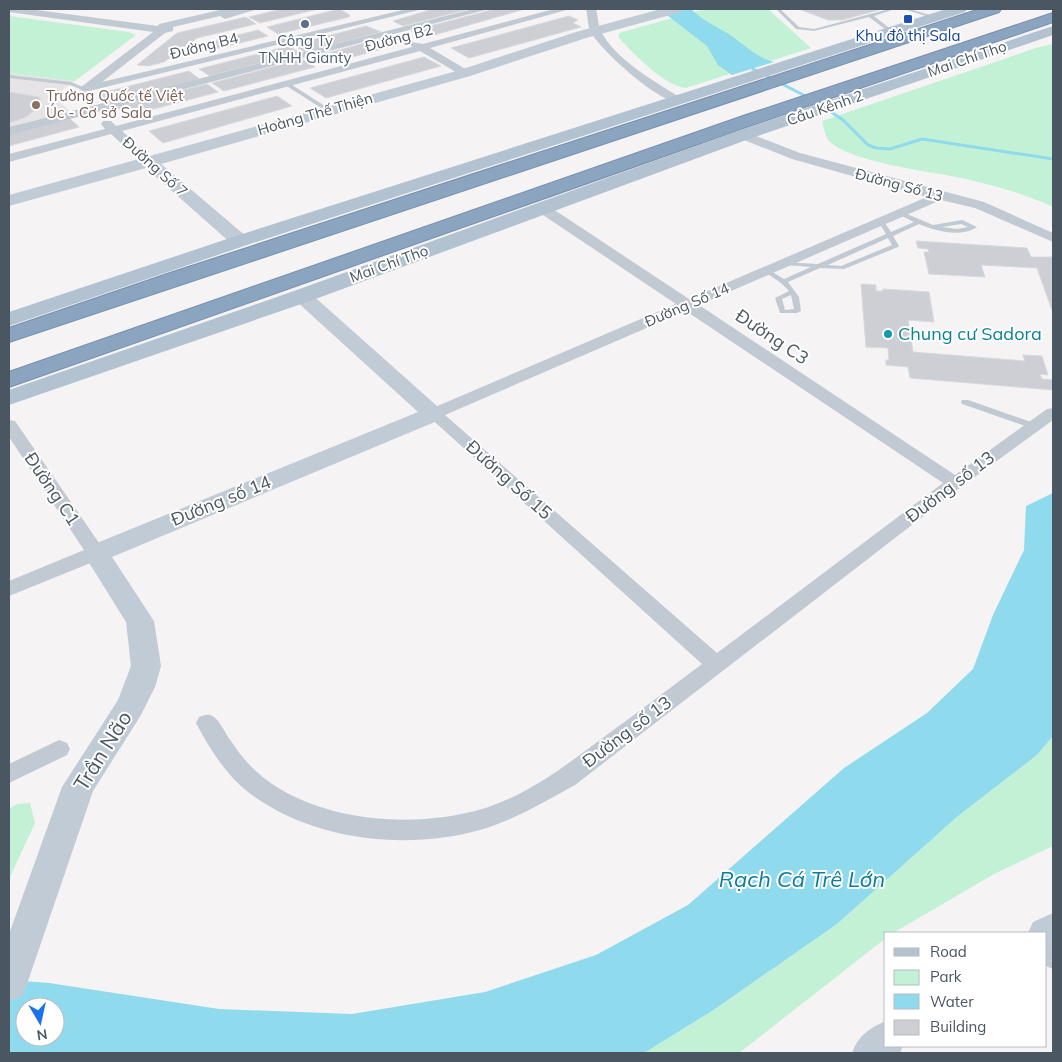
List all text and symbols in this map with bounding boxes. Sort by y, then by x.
marker: Khu đô thị Sala [902,13,914,25]
marker: Công Ty TNHH Gianty [299,18,311,30]
street label: Đường B2 [363,19,435,56]
place label: Khu đô thị Sala [856,26,960,45]
street label: Đường B4 [168,28,240,63]
place label: Công Ty TNHH Gianty [259,31,351,67]
street label: Mai Chí Thọ [925,36,1009,81]
place label: Trường Quốc tế Việt Úc - Cơ sở Sala [46,86,183,122]
street label: Cầu Kênh 2 [784,86,866,130]
street label: Hoàng Thế Thiện [255,88,375,139]
marker: Trường Quốc tế Việt Úc - Cơ sở Sala [30,99,42,111]
street label: Đường Số 7 [119,132,192,201]
street label: Đường Số 13 [853,164,945,205]
street label: Mai Chí Thọ [347,241,431,287]
street label: Đường Số 14 [642,278,732,331]
street label: Đường C3 [731,304,813,369]
place label: Chung cư Sadora [898,322,1042,345]
marker: Chung cư Sadora [882,328,894,340]
street label: Đường Số 15 [462,435,557,524]
street label: Đường số 13 [901,446,999,528]
street label: Đường C1 [20,448,85,530]
street label: Đường số 14 [167,470,274,531]
street label: Đường số 13 [578,691,676,773]
street label: Trần Não [67,706,137,795]
water label: Rạch Cá Trê Lớn [719,865,885,893]
legend [884,932,1047,1047]
text: Road [930,942,967,961]
text: Park [930,967,962,986]
text: Water [930,992,974,1011]
north arrow [15,997,65,1047]
text: Building [930,1017,986,1036]
text: N [35,1025,49,1045]

